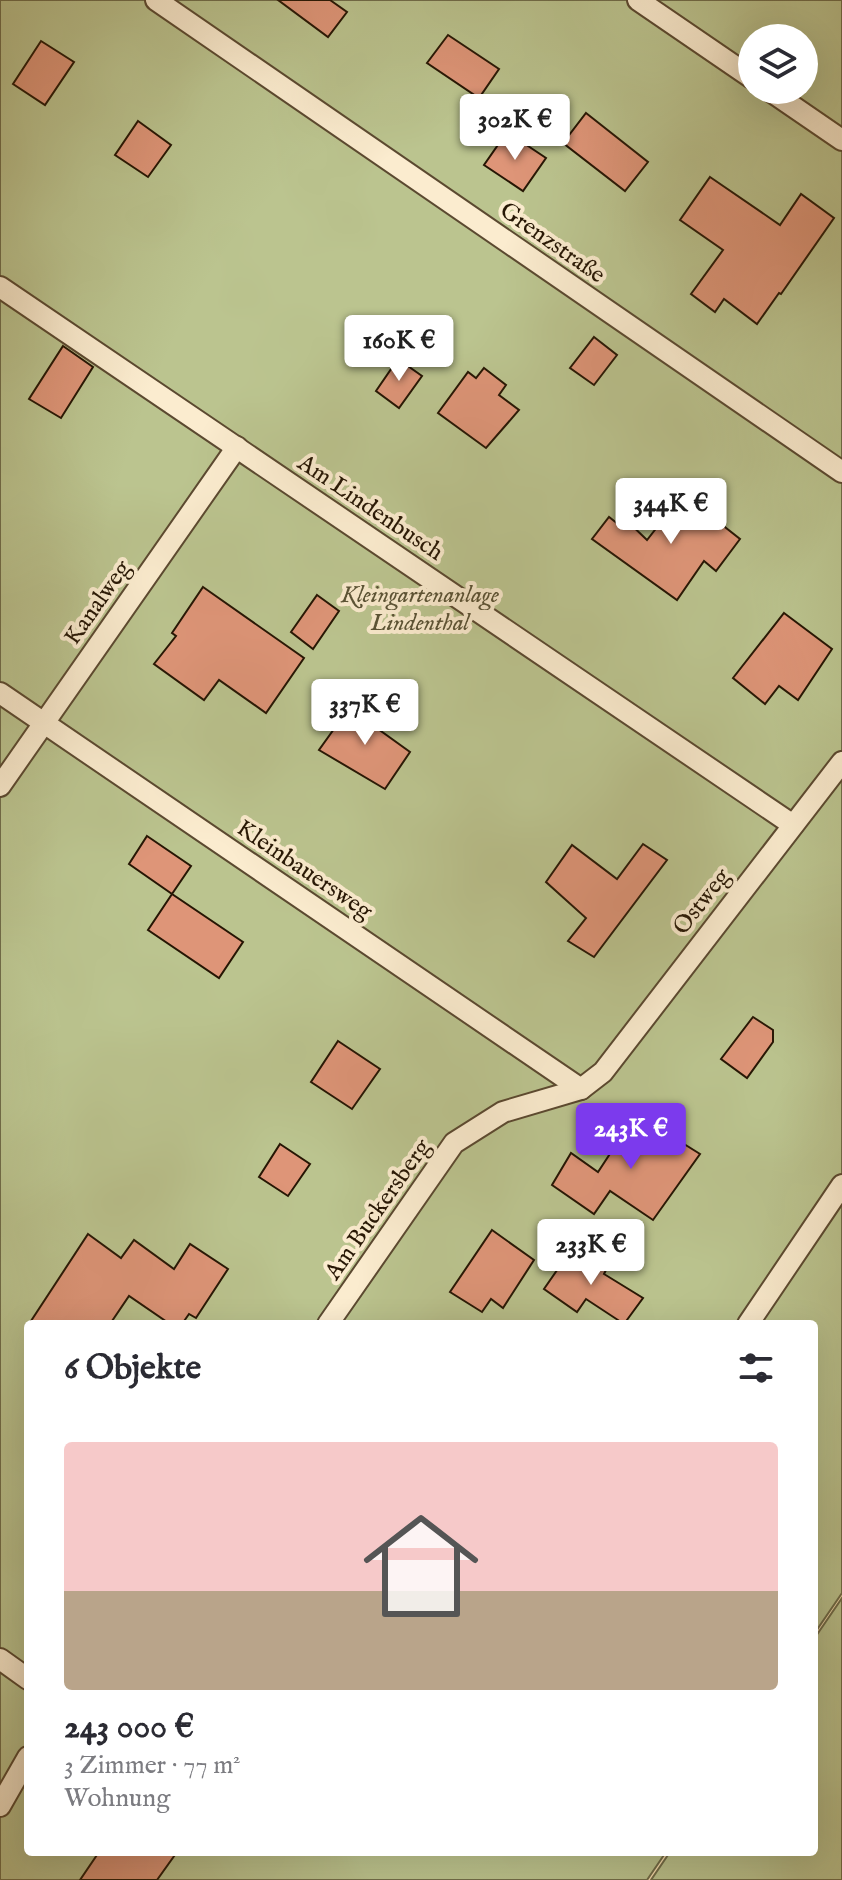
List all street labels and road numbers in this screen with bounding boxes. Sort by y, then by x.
street label: Grenzstraße [493,196,611,291]
street label: Am Lindenbusch [290,447,449,569]
street label: Kanalweg [58,554,139,651]
street label: Kleinbauersweg [230,813,379,928]
street label: Ostweg [666,862,738,942]
street label: Am Buckersberg [318,1132,439,1287]

